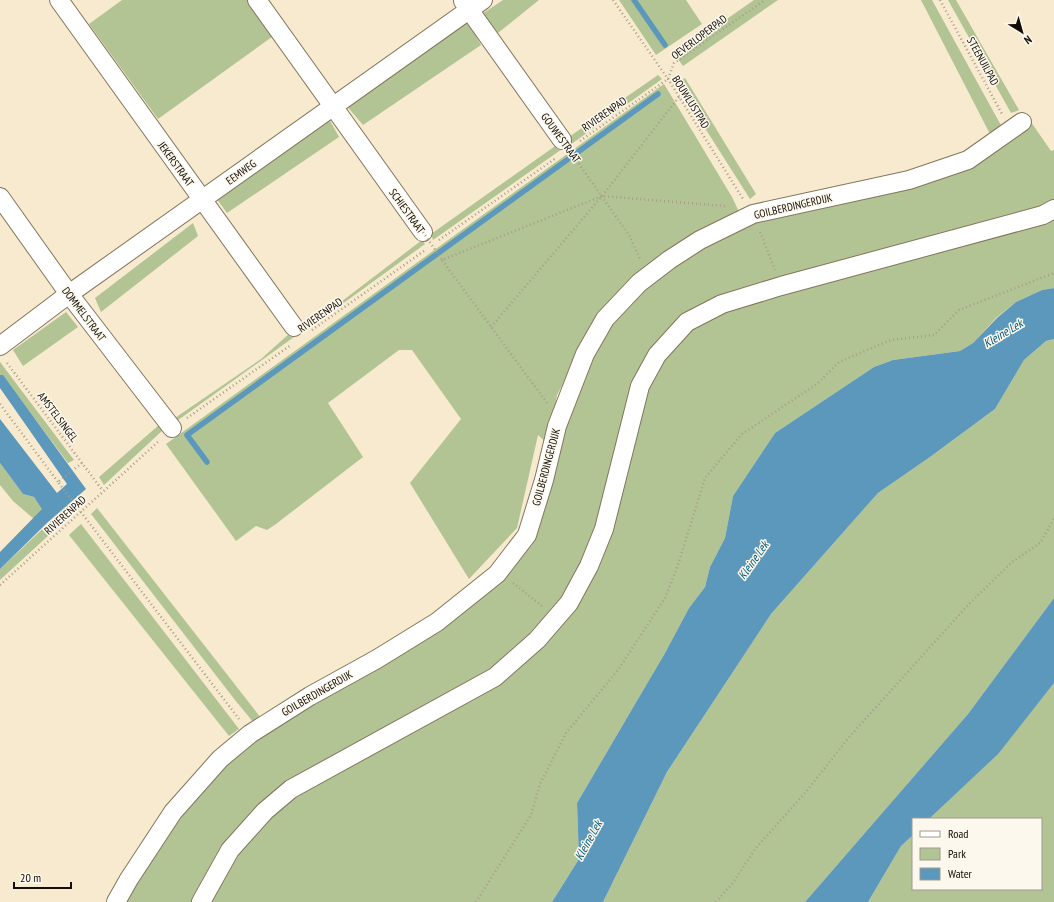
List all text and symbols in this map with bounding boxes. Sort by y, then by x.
street label: OEVERLOPERPAD [668,11,730,62]
north arrow [1002,12,1042,52]
text: N [1021,33,1035,47]
street label: STEENUILPAD [964,34,1002,88]
street label: BOUWLUSTPAD [669,73,713,131]
street label: RIVIERENPAD [579,93,629,135]
street label: GOUWESTRAAT [538,110,584,166]
street label: JEKERSTRAAT [154,138,197,189]
street label: EEMWEG [223,156,259,188]
street label: SCHIESTRAAT [386,186,428,236]
street label: GOILBERDINGERDIJK [753,190,834,222]
street label: DOMMELSTRAAT [59,284,109,344]
street label: RIVIERENPAD [295,294,345,336]
water label: Kleine Lek [981,315,1026,351]
street label: AMSTELSINGEL [35,389,82,445]
street label: GOILBERDINGERDIJK [529,426,563,507]
street label: RIVIERENPAD [41,492,89,537]
water label: Kleine Lek [734,537,772,582]
street label: GOILBERDINGERDIJK [279,667,356,719]
water label: Kleine Lek [571,816,606,862]
legend [912,818,1042,890]
text: Road [948,826,968,841]
text: Park [948,846,966,861]
scale bar [14,864,71,890]
text: Water [948,866,973,881]
text: 20 m [20,870,41,885]

